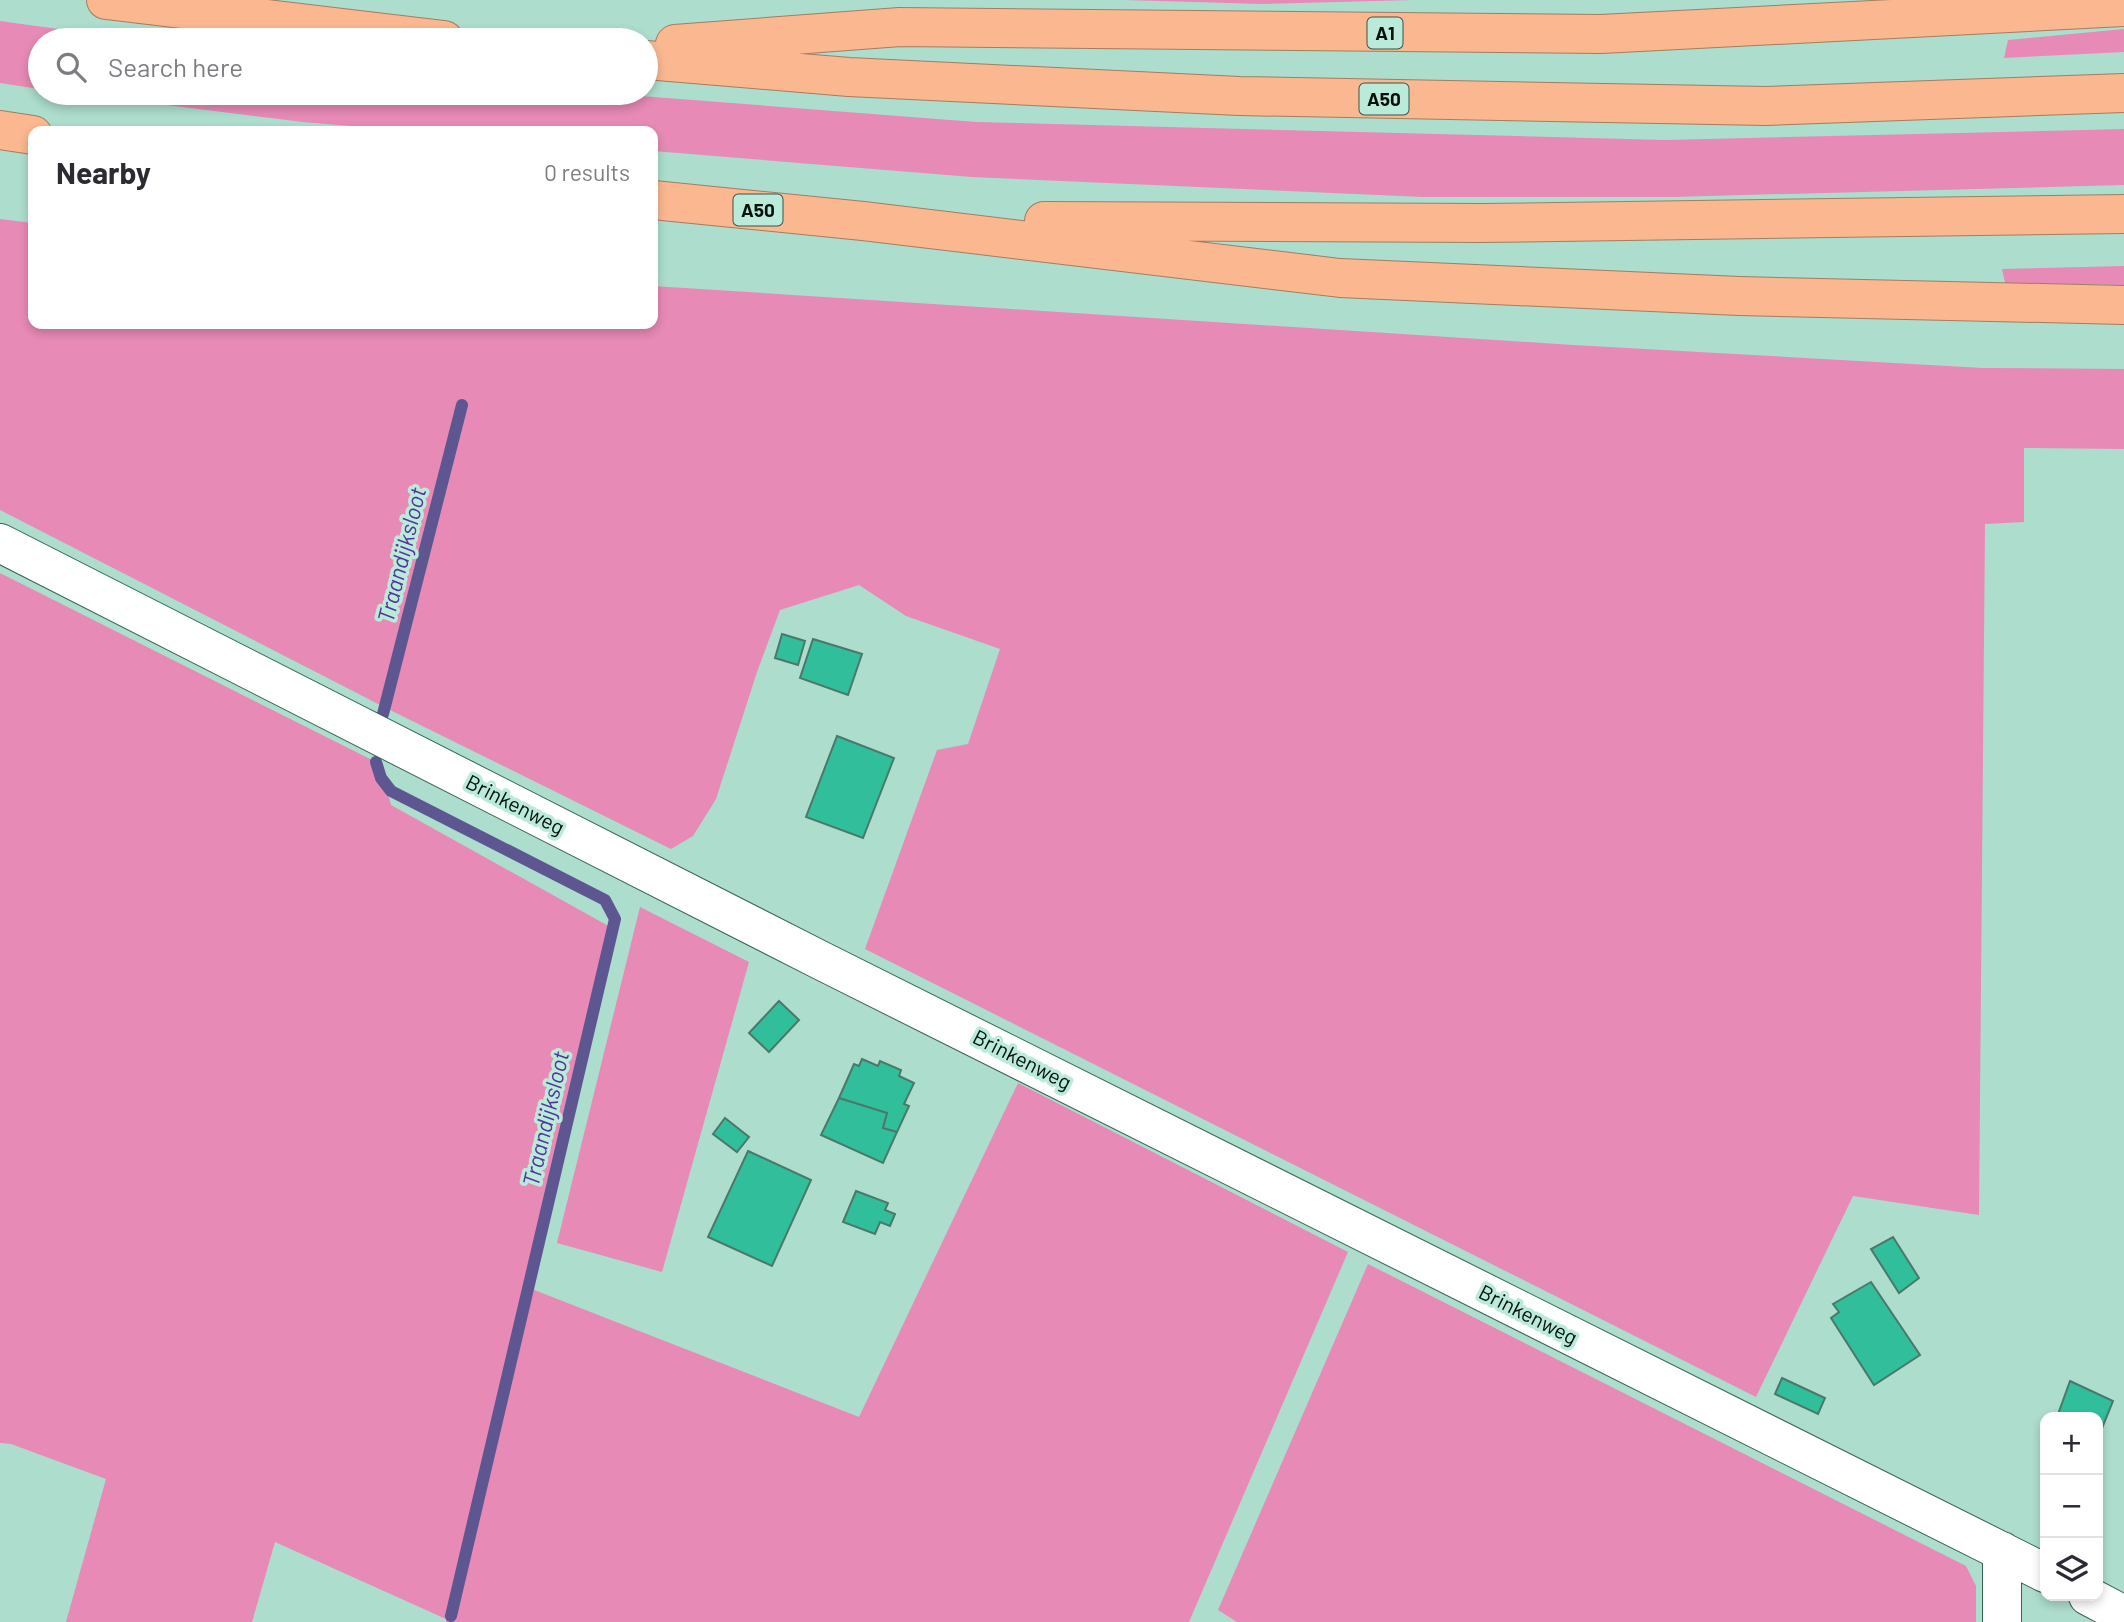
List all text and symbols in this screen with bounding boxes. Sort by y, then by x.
road number: A1 [1368,18,1402,48]
search box [28,28,658,105]
icon: search [52,48,90,86]
text: Search here [108,51,243,82]
road number: A50 [1360,83,1408,114]
text: Nearby [56,154,151,190]
text: 0 results [544,158,630,186]
road number: A50 [734,194,782,226]
water label: Traandijksloot [371,484,431,625]
street label: Brinkenweg [462,768,569,839]
street label: Brinkenweg [969,1023,1076,1094]
water label: Traandijksloot [516,1048,574,1189]
street label: Brinkenweg [1475,1278,1582,1349]
map controls [2040,1412,2103,1601]
button: + [2040,1412,2103,1475]
button: − [2040,1475,2103,1538]
button: layers [2040,1538,2103,1601]

